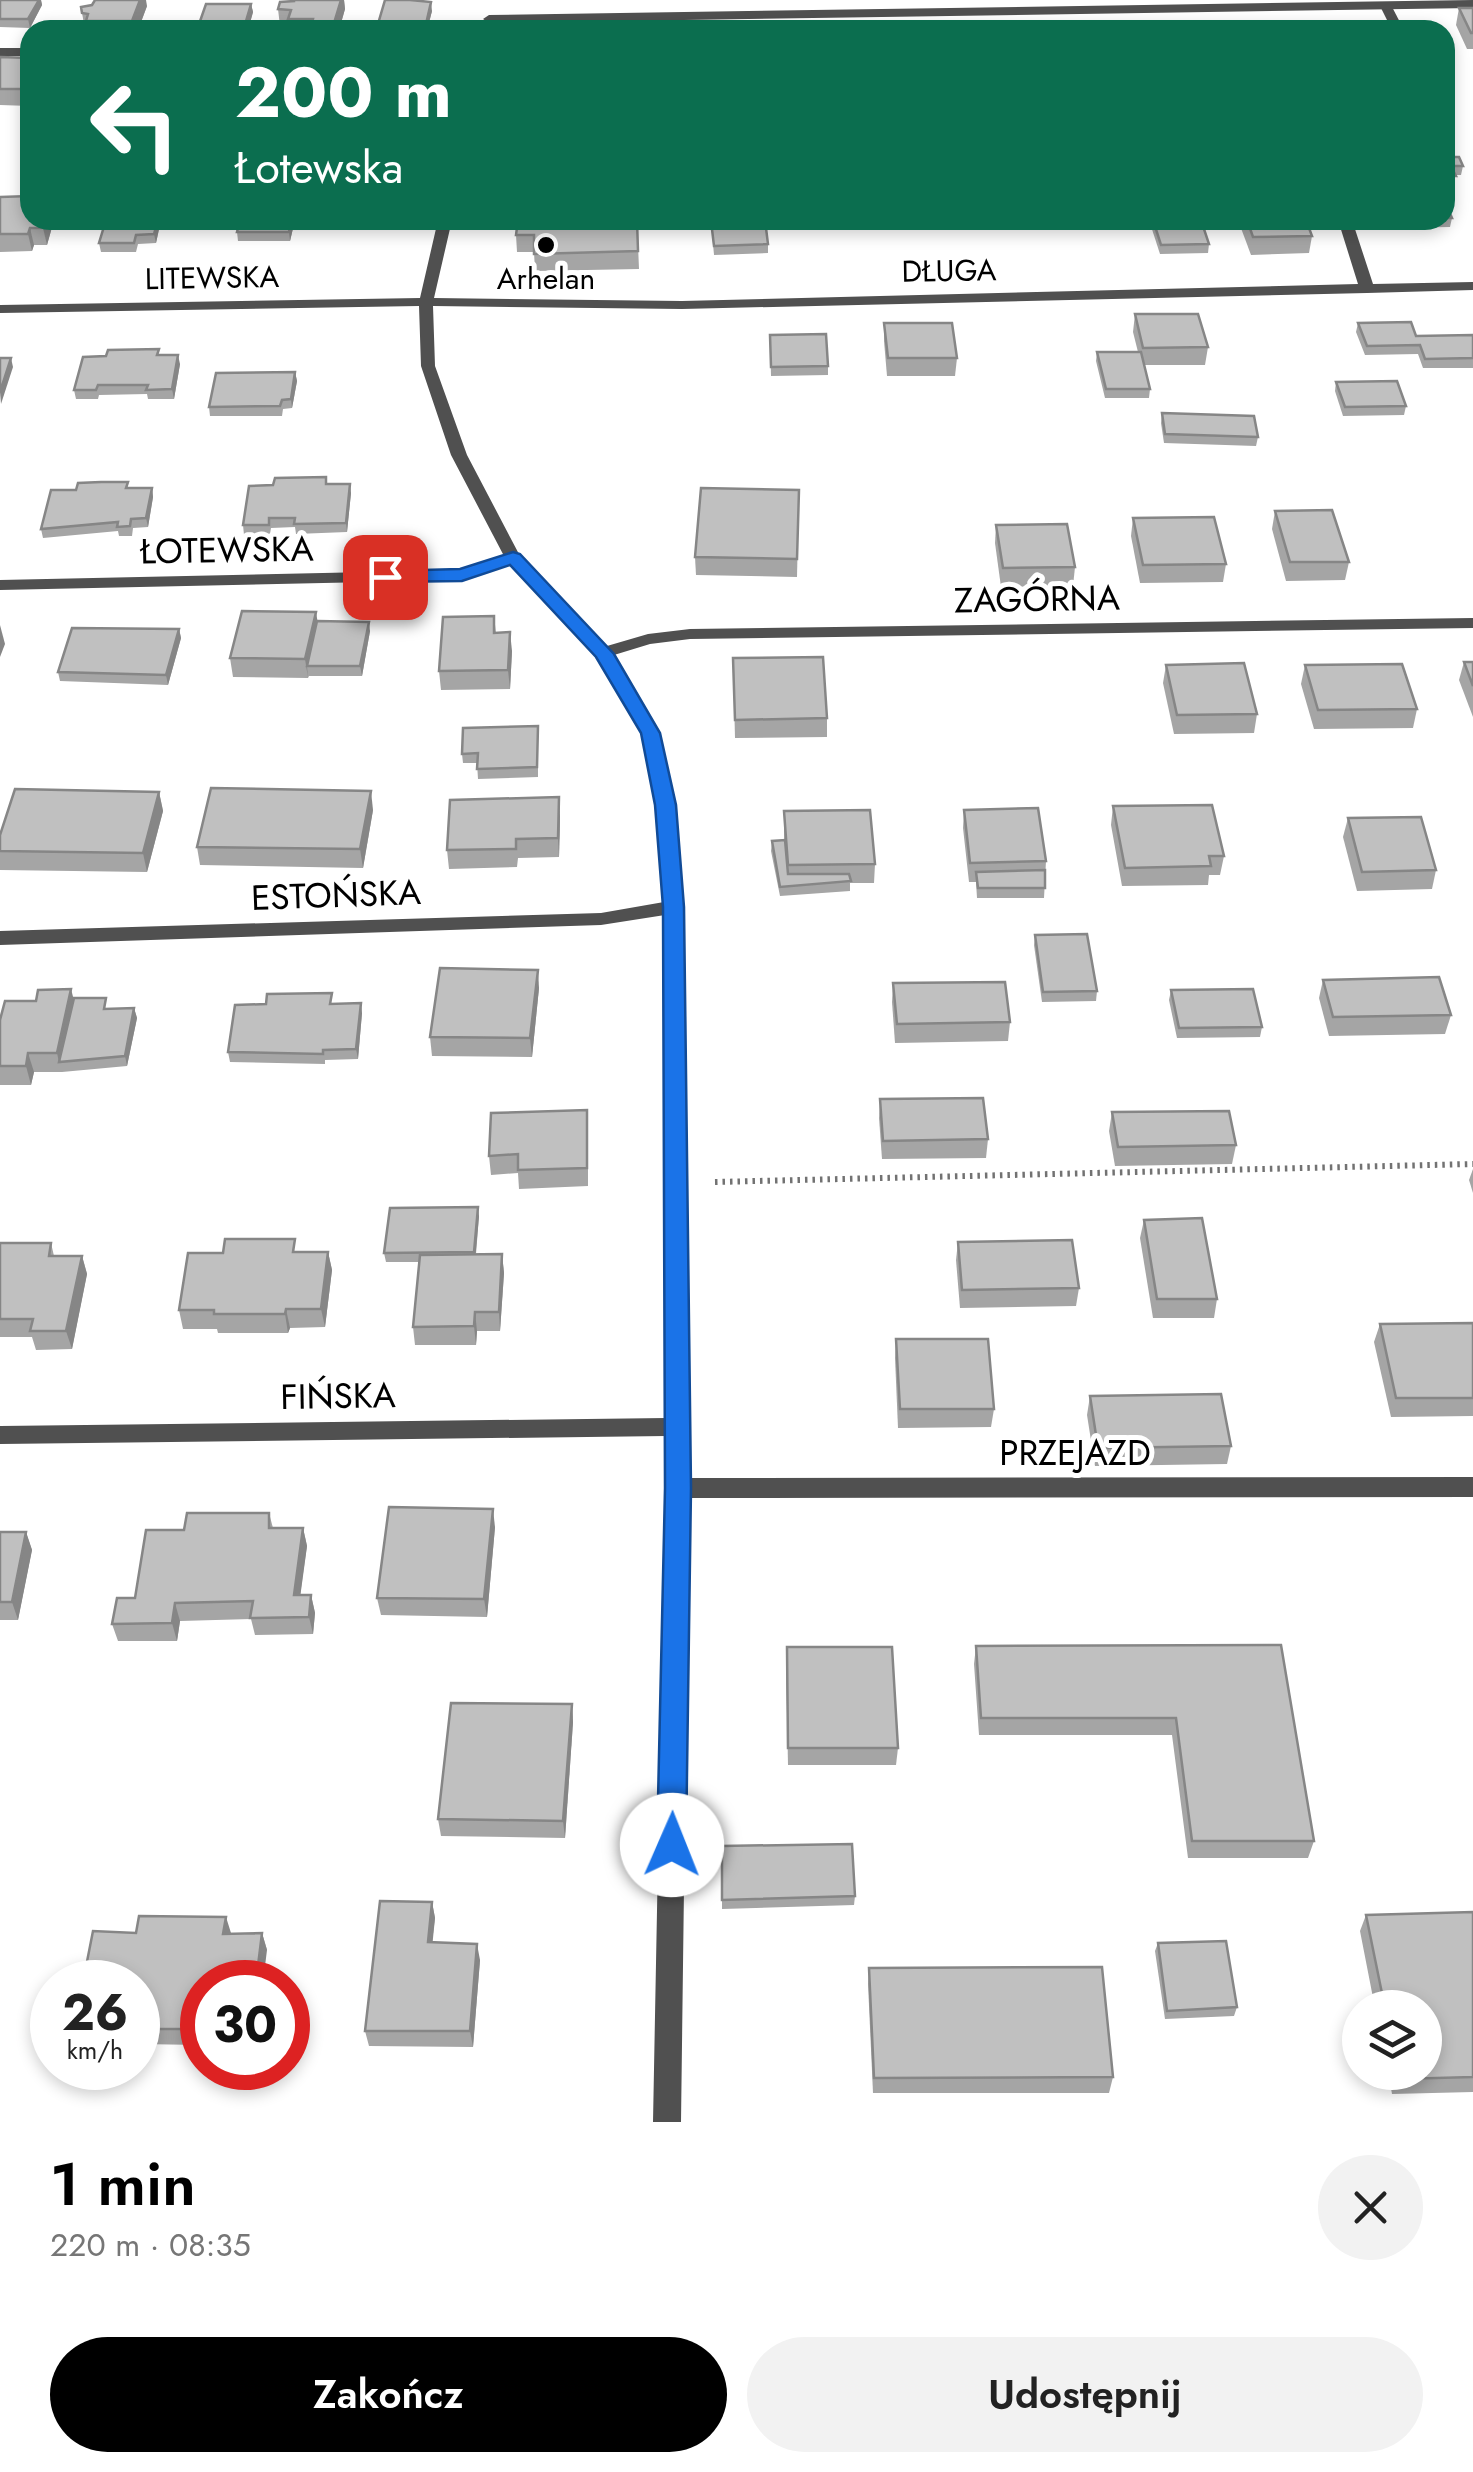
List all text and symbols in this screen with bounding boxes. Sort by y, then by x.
text: 200 m [235,42,452,143]
icon: left [70,60,200,190]
text: Łotewska [235,135,403,200]
marker: Arhelan [535,234,557,256]
street label: DŁUGA [901,248,997,293]
street label: LITEWSKA [145,255,280,300]
place label: Arhelan [497,257,595,300]
street label: ŁOTEWSKA [139,523,314,577]
pin [343,535,428,620]
icon: arrive [358,550,413,605]
street label: ZAGÓRNA [954,573,1120,625]
street label: ESTOŃSKA [250,867,422,923]
street label: FIŃSKA [280,1370,396,1422]
street label: PRZEJAZD [999,1428,1151,1478]
position arrow [620,1793,724,1897]
speed limit sign: 30 [180,1960,310,2090]
text: 26 [62,1976,128,2049]
map controls [1342,1990,1442,2090]
button: layers [1342,1990,1442,2090]
text: km/h [67,2032,123,2068]
text: 1 min [50,2141,196,2228]
button: close [1318,2155,1423,2260]
text: 220 m · 08:35 [50,2222,251,2268]
button: Zakończ [50,2337,727,2452]
button: Udostępnij [747,2337,1423,2452]

